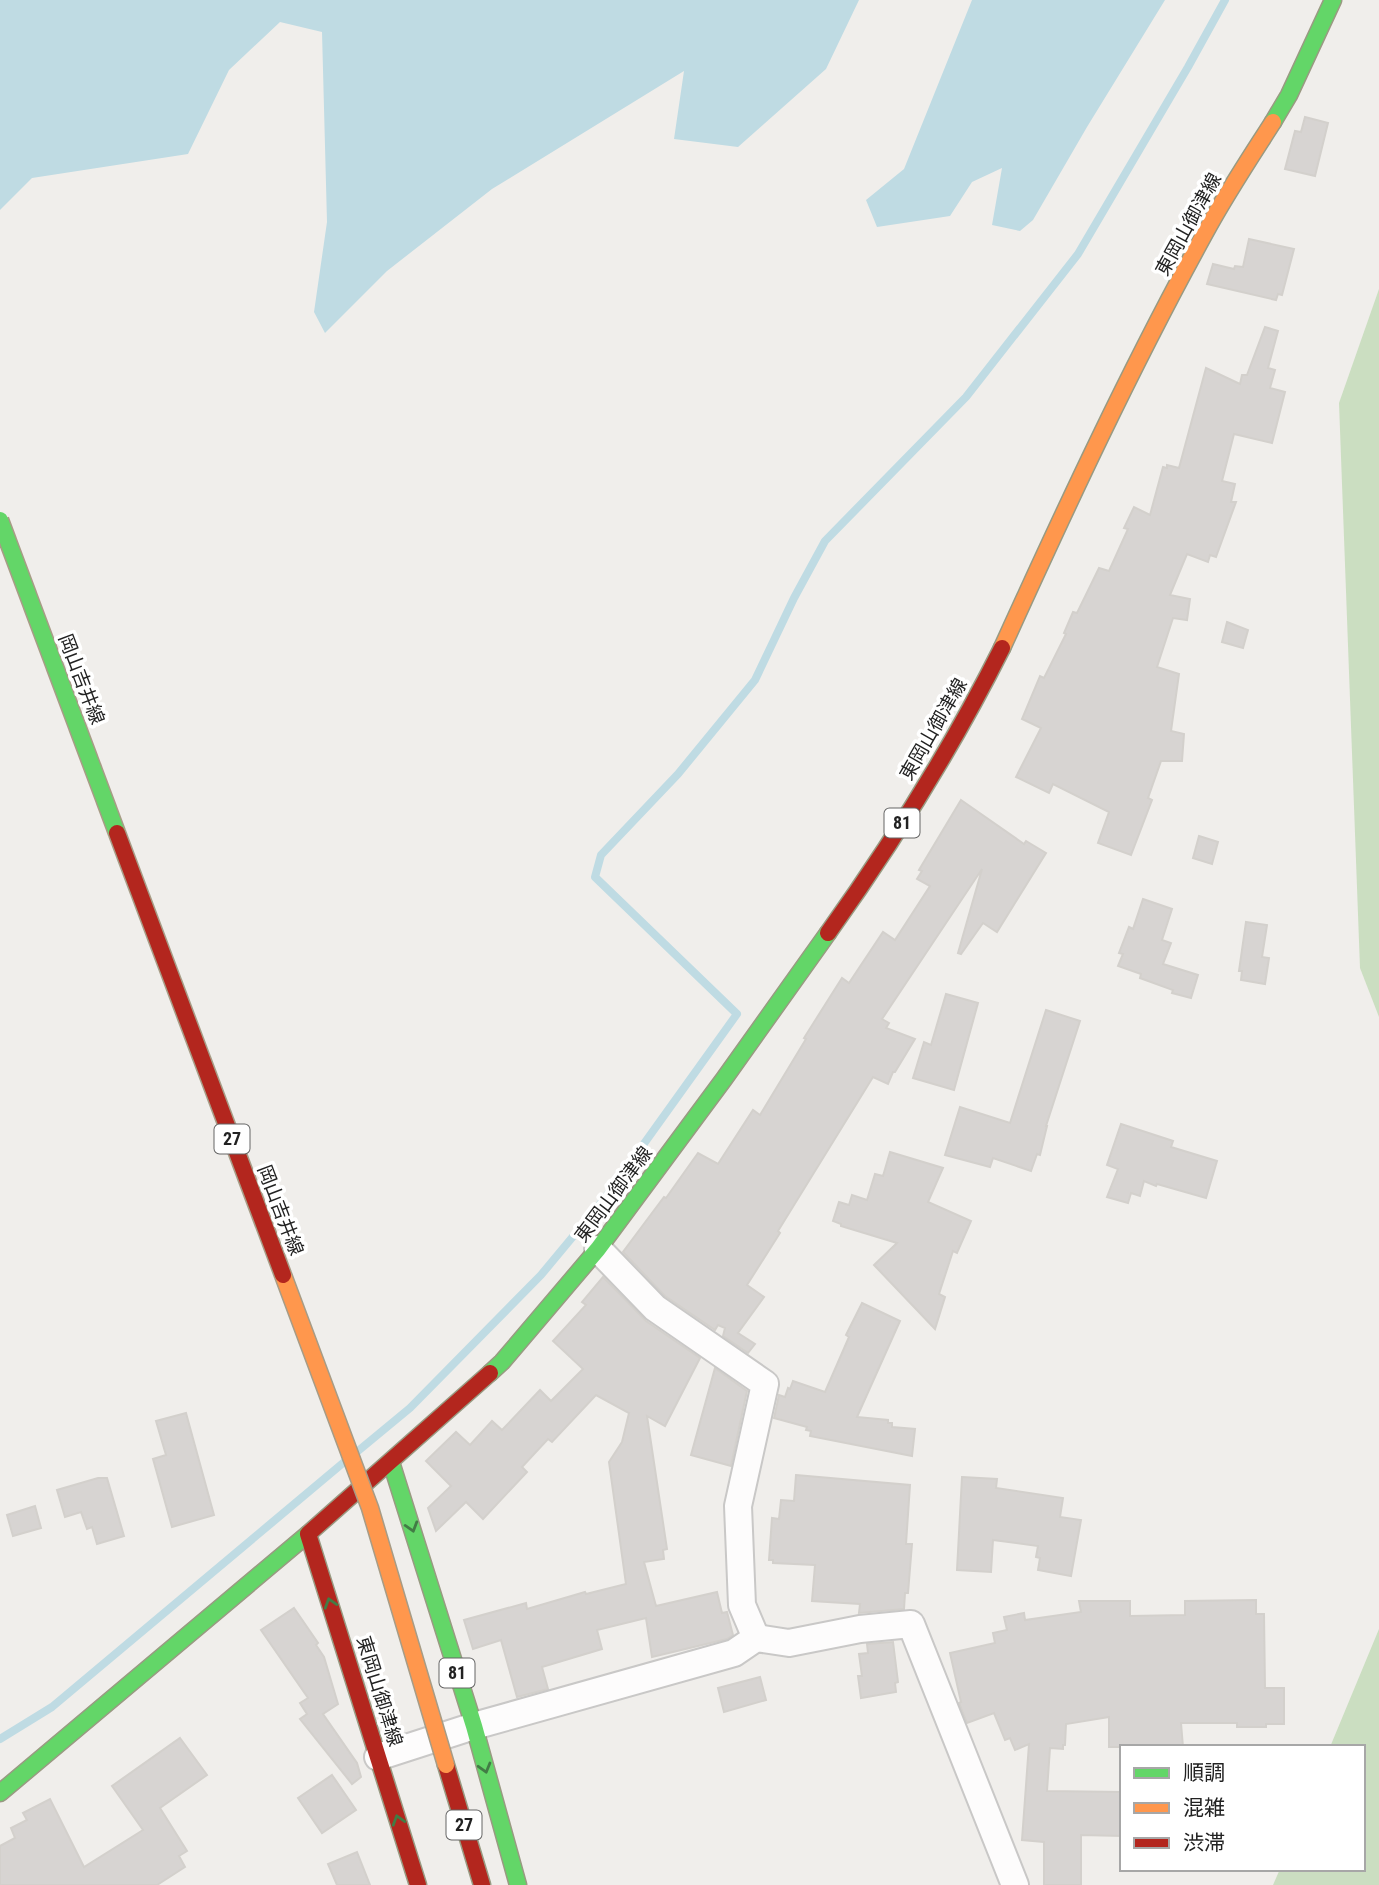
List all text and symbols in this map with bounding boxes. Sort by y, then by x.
street label: 東岡山御津線 [1151,169,1226,280]
street label: 岡山吉井線 [54,631,109,728]
street label: 東岡山御津線 [895,674,972,784]
road number: 81 [884,808,920,838]
road number: 27 [215,1124,250,1154]
street label: 東岡山御津線 [570,1142,657,1247]
street label: 岡山吉井線 [253,1162,308,1259]
one-way arrow [403,1521,418,1533]
one-way arrow [324,1597,338,1609]
street label: 東岡山御津線 [352,1633,407,1749]
road number: 81 [440,1658,475,1688]
legend [1120,1745,1365,1871]
text: 順調 [1183,1761,1225,1785]
one-way arrow [477,1762,492,1774]
text: 混雑 [1183,1796,1225,1820]
road number: 27 [447,1811,482,1840]
one-way arrow [392,1814,407,1826]
text: 渋滞 [1183,1831,1225,1855]

